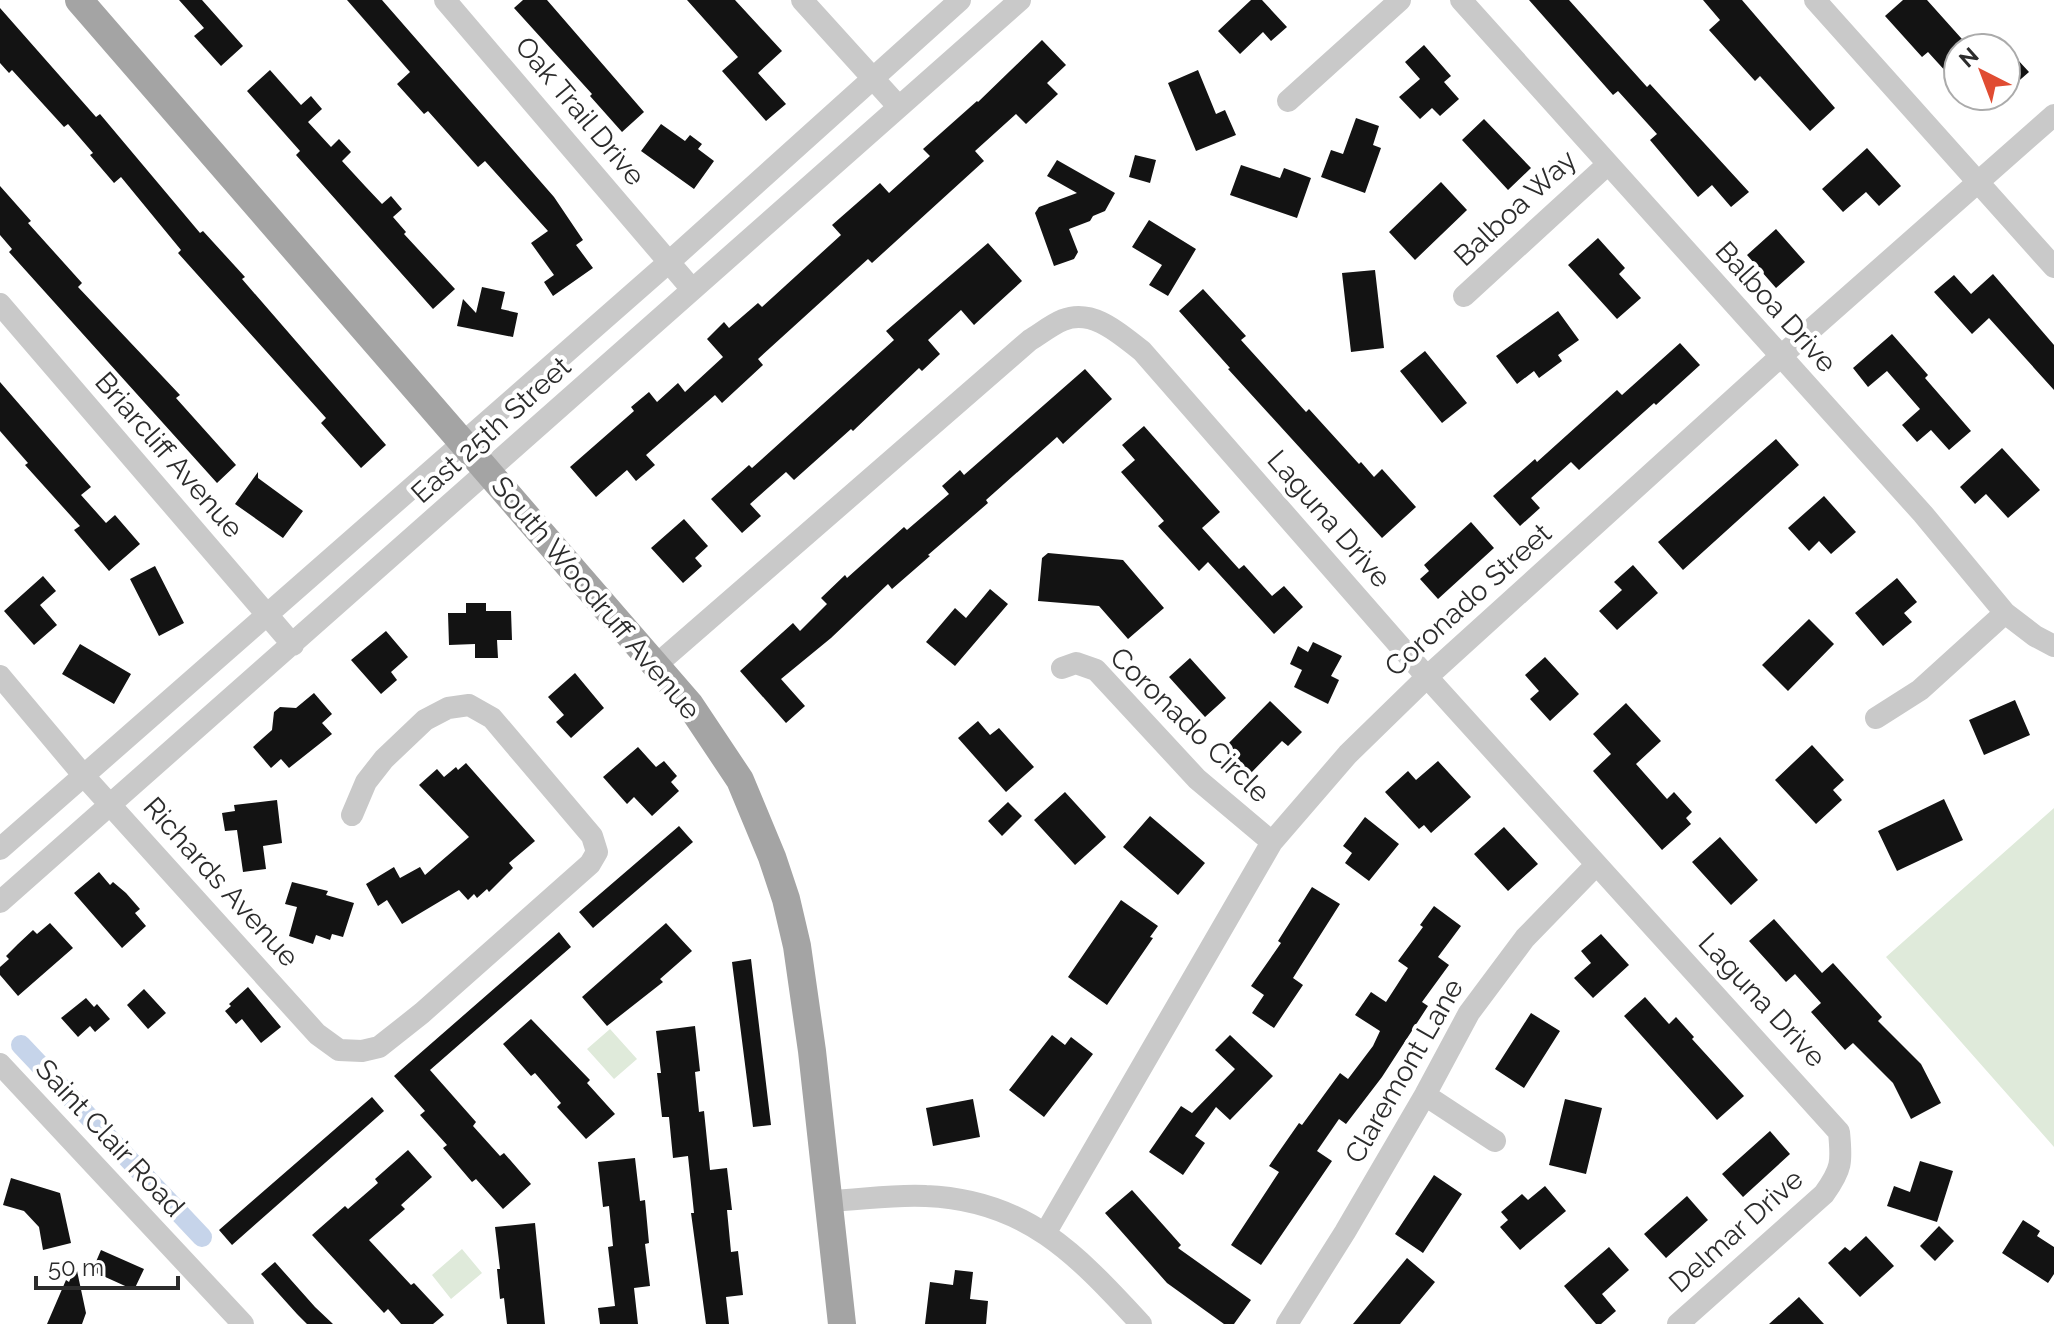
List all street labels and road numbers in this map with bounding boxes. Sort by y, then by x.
street label: Oak Trail Drive [508,30,652,192]
street label: Balboa Way [1447,143,1583,273]
street label: Balboa Drive [1709,235,1843,379]
street label: East 25th Street [405,350,578,510]
street label: Briarcliff Avenue [88,365,250,545]
street label: Laguna Drive [1260,444,1398,594]
street label: South Woodruff Avenue [485,470,707,726]
street label: Coronado Street [1378,516,1558,683]
street label: Coronado Circle [1103,641,1277,809]
street label: Richards Avenue [136,791,306,973]
street label: Laguna Drive [1692,926,1832,1074]
street label: Claremont Lane [1338,973,1470,1169]
street label: Saint Clair Road [29,1053,191,1223]
street label: Delmar Drive [1662,1162,1810,1300]

